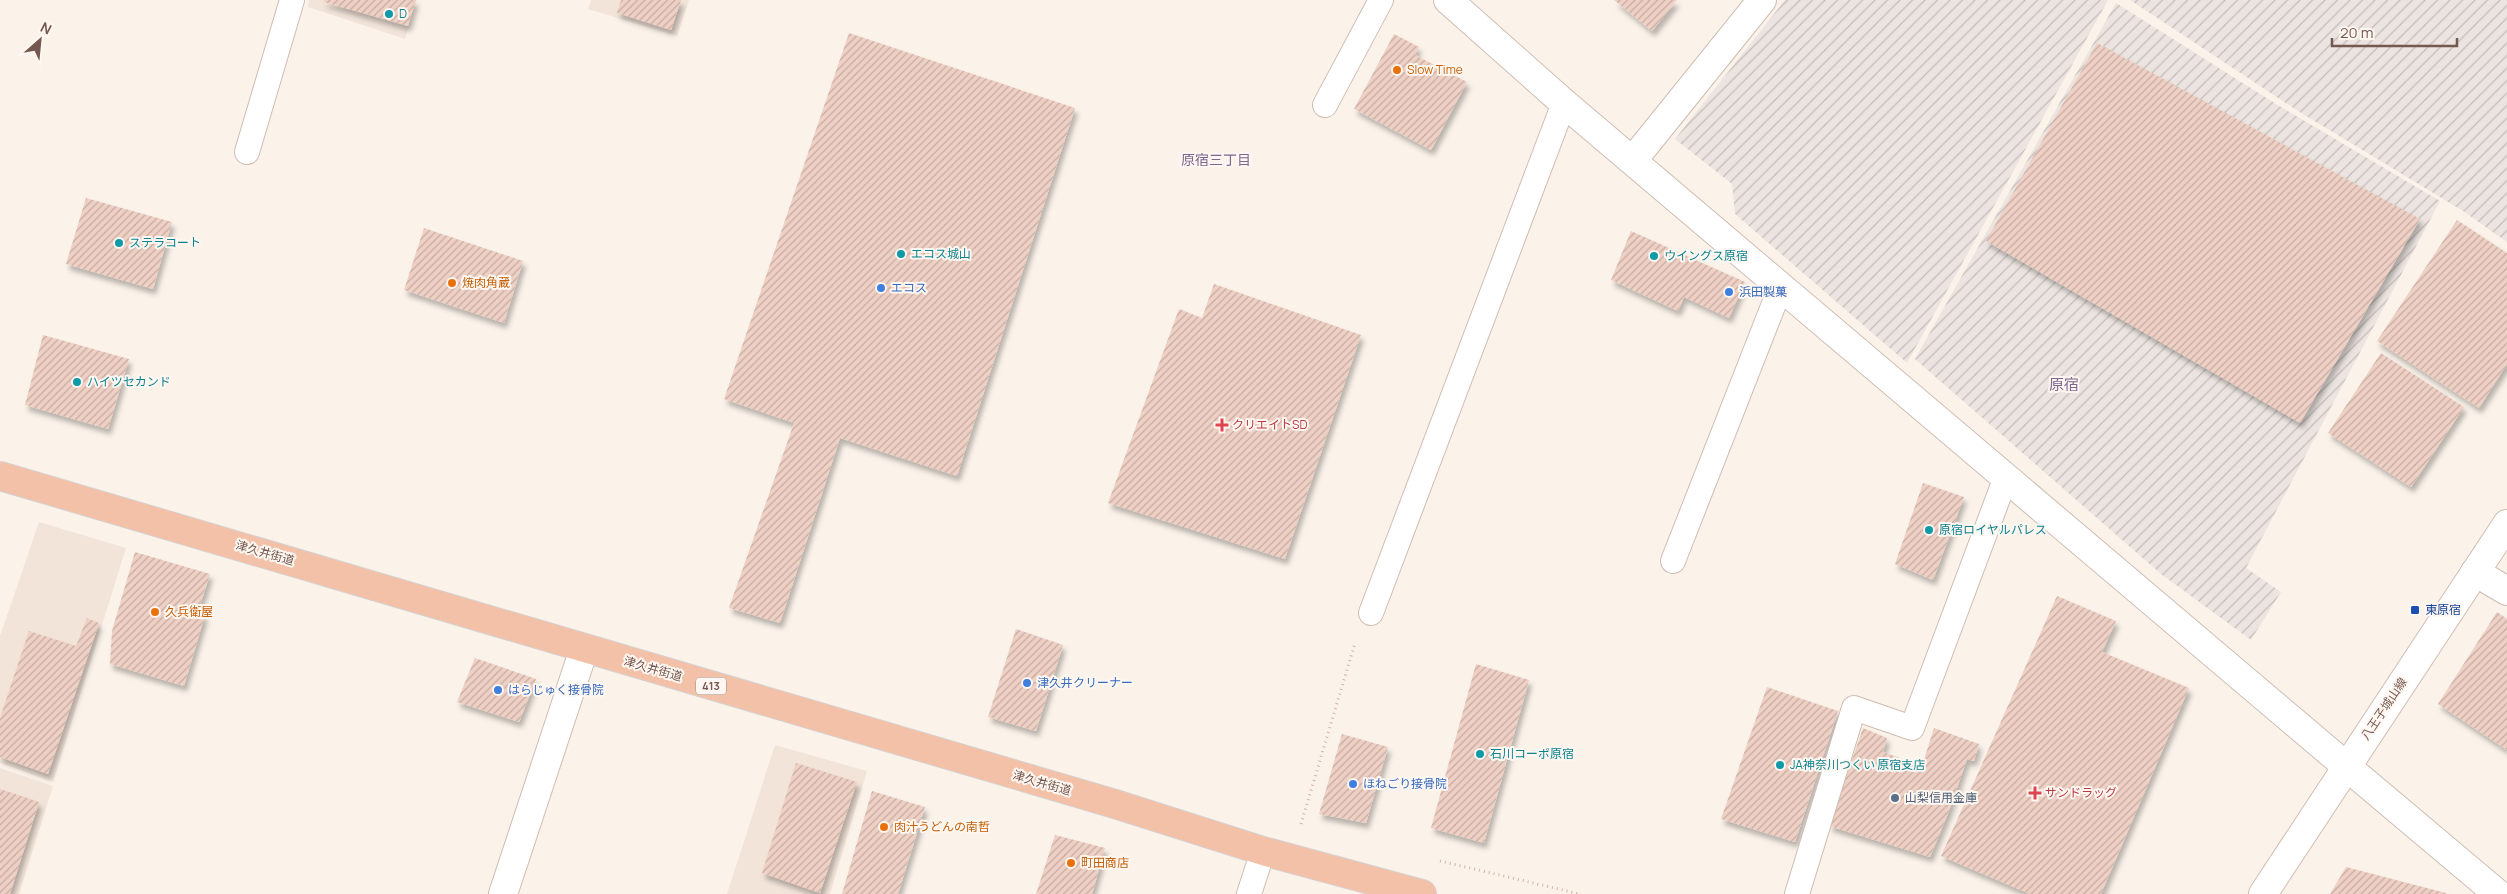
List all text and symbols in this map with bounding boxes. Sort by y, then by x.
place label: D [399,5,407,22]
marker: D [383,8,395,20]
north arrow [15,15,65,65]
scale bar [2332,15,2457,47]
text: N [37,17,55,39]
text: 20 m [2340,22,2373,43]
place label: Slow Time [1407,61,1463,78]
marker: Slow Time [1391,64,1403,76]
district label: 原宿三丁目 [1181,150,1251,169]
place label: ステラコート [129,234,201,251]
marker: ステラコート [113,237,125,249]
place label: エコス城山 [911,245,971,262]
place label: ウイングス原宿 [1664,247,1748,264]
marker: エコス城山 [895,248,907,260]
marker: ウイングス原宿 [1648,250,1660,262]
place label: 焼肉角蔵 [462,274,510,291]
marker: 焼肉角蔵 [446,277,458,289]
place label: エコス [891,279,927,296]
marker: エコス [875,282,887,294]
place label: 浜田製菓 [1739,283,1787,300]
marker: 浜田製菓 [1723,286,1735,298]
place label: ハイツセカンド [87,373,171,390]
district label: 原宿 [2049,374,2079,395]
marker: ハイツセカンド [71,376,83,388]
place label: クリエイトSD [1232,416,1307,433]
marker: クリエイトSD [1216,419,1228,431]
place label: 原宿ロイヤルパレス [1939,521,2047,538]
marker: 原宿ロイヤルパレス [1923,524,1935,536]
street label: 津久井街道 [234,536,296,569]
place label: 東原宿 [2425,601,2461,618]
place label: 久兵衛屋 [165,603,213,620]
marker: 東原宿 [2409,604,2421,616]
marker: 久兵衛屋 [149,606,161,618]
street label: 津久井街道 [622,652,684,685]
place label: 津久井クリーナー [1037,674,1133,691]
street label: 八王子城山線 [2356,674,2411,743]
marker: 津久井クリーナー [1021,677,1033,689]
road number: 413 [696,678,726,694]
place label: はらじゅく接骨院 [508,681,604,698]
marker: はらじゅく接骨院 [492,684,504,696]
place label: 石川コーポ原宿 [1490,745,1574,762]
marker: 石川コーポ原宿 [1474,748,1486,760]
place label: JA神奈川つくい 原宿支店 [1790,756,1925,773]
marker: JA神奈川つくい 原宿支店 [1774,759,1786,771]
street label: 津久井街道 [1011,766,1073,799]
place label: ほねごり接骨院 [1363,775,1447,792]
marker: ほねごり接骨院 [1347,778,1359,790]
place label: サンドラッグ [2045,784,2117,801]
marker: サンドラッグ [2029,787,2041,799]
place label: 山梨信用金庫 [1905,789,1977,806]
marker: 山梨信用金庫 [1889,792,1901,804]
place label: 肉汁うどんの南哲 [894,818,990,835]
marker: 肉汁うどんの南哲 [878,821,890,833]
place label: 町田商店 [1081,854,1129,871]
marker: 町田商店 [1065,857,1077,869]

